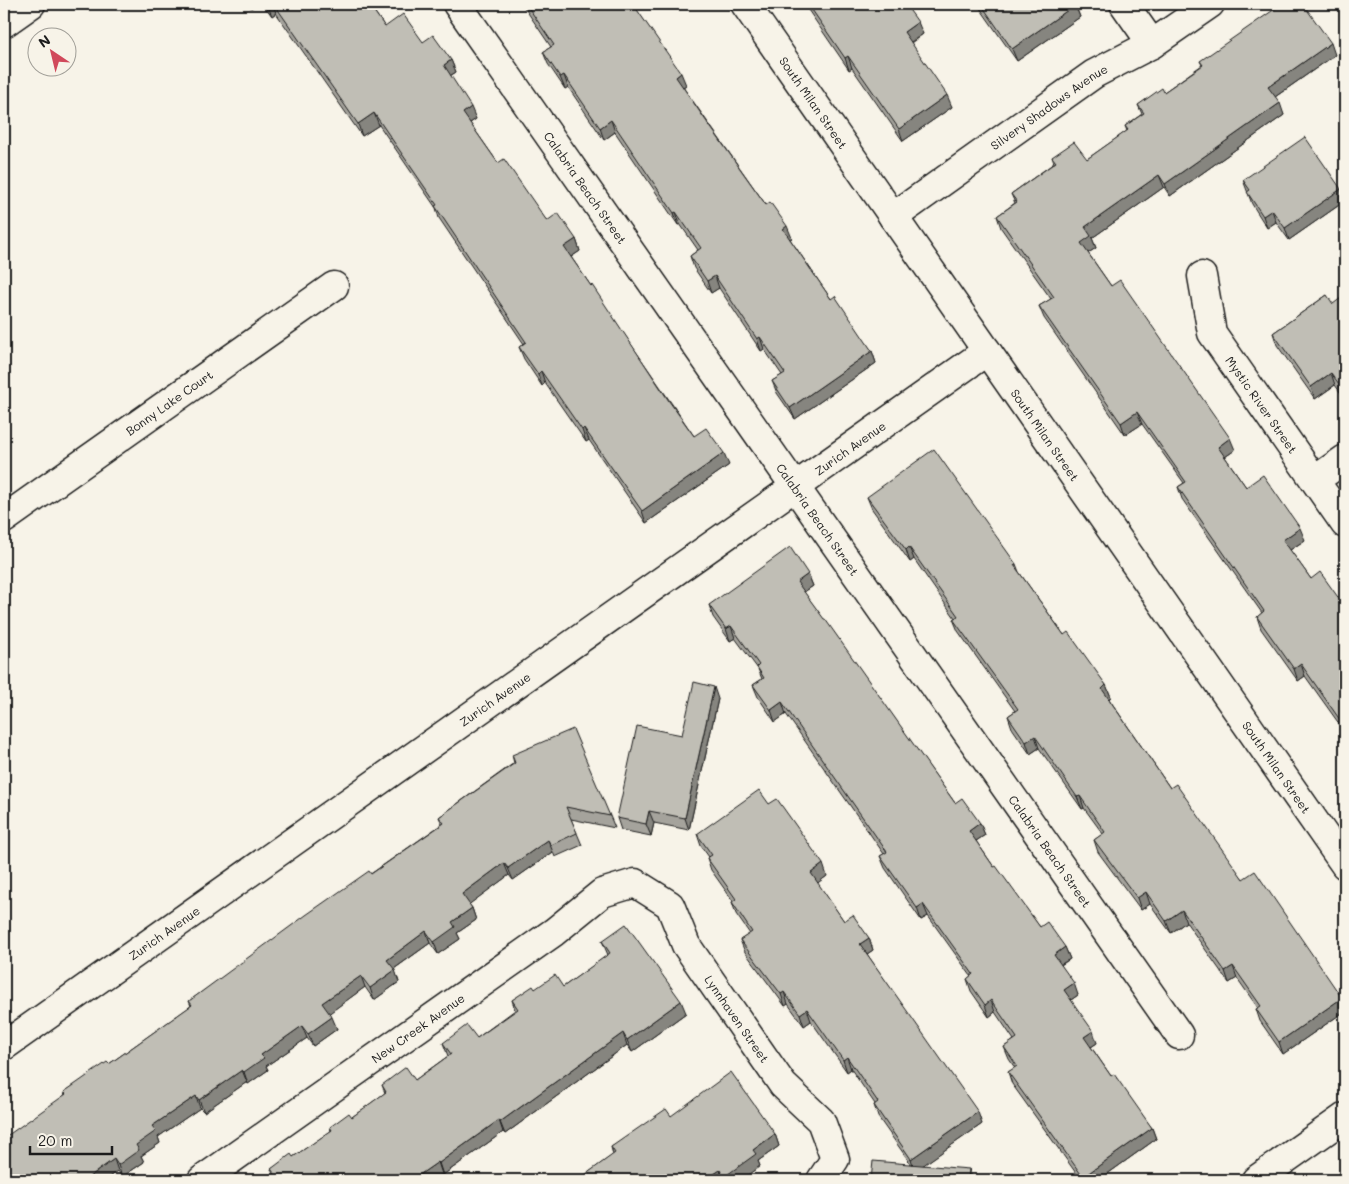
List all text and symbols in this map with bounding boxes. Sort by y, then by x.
north arrow [28,28,78,78]
text: N [34,30,54,52]
street label: South Milan Street [776,53,851,152]
street label: Silvery Shadows Avenue [987,60,1110,153]
street label: Calabria Beach Street [541,128,630,247]
street label: Mystic River Street [1222,353,1301,456]
street label: Bonny Lake Court [122,366,216,439]
street label: South Milan Street [1007,385,1083,484]
street label: Zurich Avenue [811,417,889,479]
street label: Calabria Beach Street [773,460,863,579]
street label: Zurich Avenue [456,668,534,730]
street label: South Milan Street [1239,718,1314,816]
street label: Calabria Beach Street [1005,792,1095,910]
street label: Zurich Avenue [125,902,203,964]
street label: Lynnhaven Street [701,972,773,1065]
street label: New Creek Avenue [368,990,468,1066]
scale bar [30,1124,112,1156]
text: 20 m [38,1130,72,1150]

